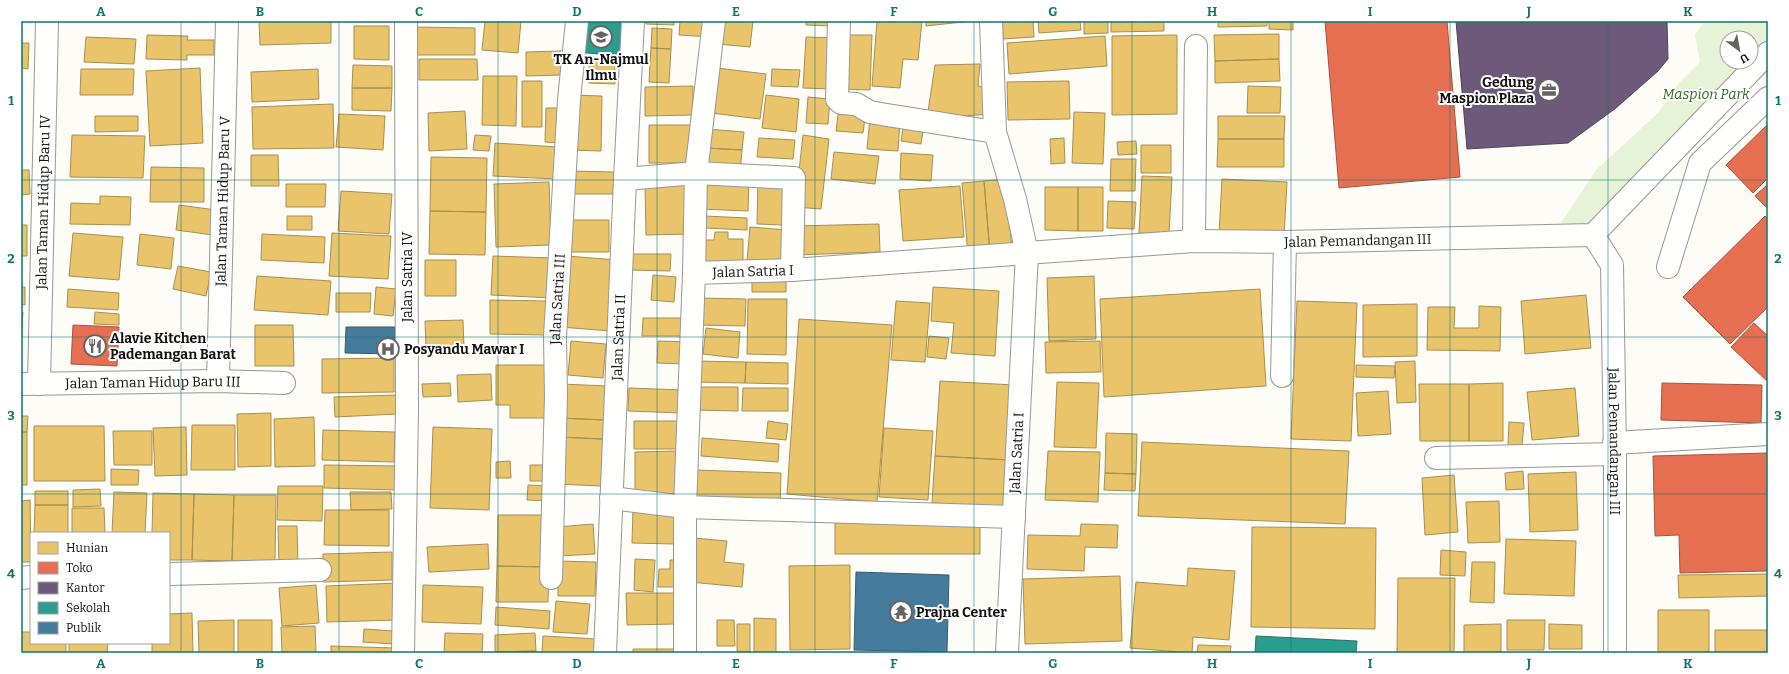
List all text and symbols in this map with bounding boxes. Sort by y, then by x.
text: A [96,4,106,19]
text: B [256,4,264,19]
text: C [415,4,423,19]
text: D [572,4,582,19]
text: E [732,4,740,19]
text: F [890,4,898,19]
text: G [1048,4,1058,19]
text: H [1207,4,1217,19]
text: I [1368,4,1373,19]
text: J [1526,4,1532,19]
text: K [1683,4,1693,19]
school or university icon: TK An-Najmul Ilmu [588,24,614,50]
north arrow [1719,30,1759,70]
text: U [1737,50,1751,66]
place label: TK An-Najmul Ilmu [553,51,649,84]
place label: Gedung Maspion Plaza [1439,74,1534,107]
office icon: Gedung Maspion Plaza [1536,77,1562,103]
park label: Maspion Park [1662,86,1750,103]
text: 1 [8,93,14,108]
text: 1 [1775,93,1781,108]
street label: Jalan Taman Hidup Baru IV [33,114,53,291]
street label: Jalan Taman Hidup Baru V [212,115,233,287]
street label: Jalan Pemandangan III [1283,230,1432,251]
street label: Jalan Satria IV [399,231,416,323]
text: 2 [7,251,15,266]
text: 2 [1774,251,1782,266]
street label: Jalan Satria III [546,253,568,346]
street label: Jalan Satria I [711,261,794,281]
street label: Jalan Satria II [608,294,629,382]
place label: Alavie Kitchen Pademangan Barat [110,330,237,363]
restaurant icon: Alavie Kitchen Pademangan Barat [82,333,108,359]
hospital icon: Posyandu Mawar I [375,336,401,362]
place label: Posyandu Mawar I [404,341,524,358]
street label: Jalan Pemandangan III [1605,367,1624,515]
street label: Jalan Taman Hidup Baru III [64,372,241,392]
text: 3 [7,408,15,423]
text: 3 [1774,408,1782,423]
street label: Jalan Satria I [1006,412,1028,495]
legend [30,532,170,644]
text: Hunian [66,541,109,555]
text: Toko [66,561,93,575]
text: 4 [7,566,15,581]
text: 4 [1774,566,1782,581]
text: Kantor [66,581,105,595]
temple icon: Prajna Center [888,599,914,625]
text: Sekolah [66,601,111,615]
place label: Prajna Center [916,604,1007,621]
text: Publik [66,621,101,635]
text: A [96,656,106,671]
text: B [256,656,264,671]
text: C [415,656,423,671]
text: D [572,656,582,671]
text: E [732,656,740,671]
text: F [890,656,898,671]
text: G [1048,656,1058,671]
text: H [1207,656,1217,671]
text: I [1368,656,1373,671]
text: J [1526,656,1532,671]
text: K [1683,656,1693,671]

